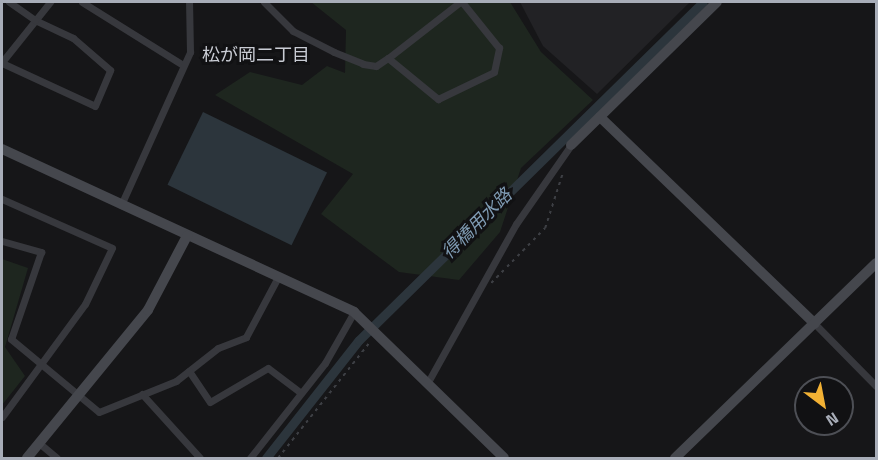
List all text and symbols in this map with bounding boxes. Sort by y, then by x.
district label: 松が岡二丁目 [202,44,310,66]
water label: 得橋用水路 [438,185,516,263]
north arrow [794,376,854,436]
text: N [821,406,844,433]

